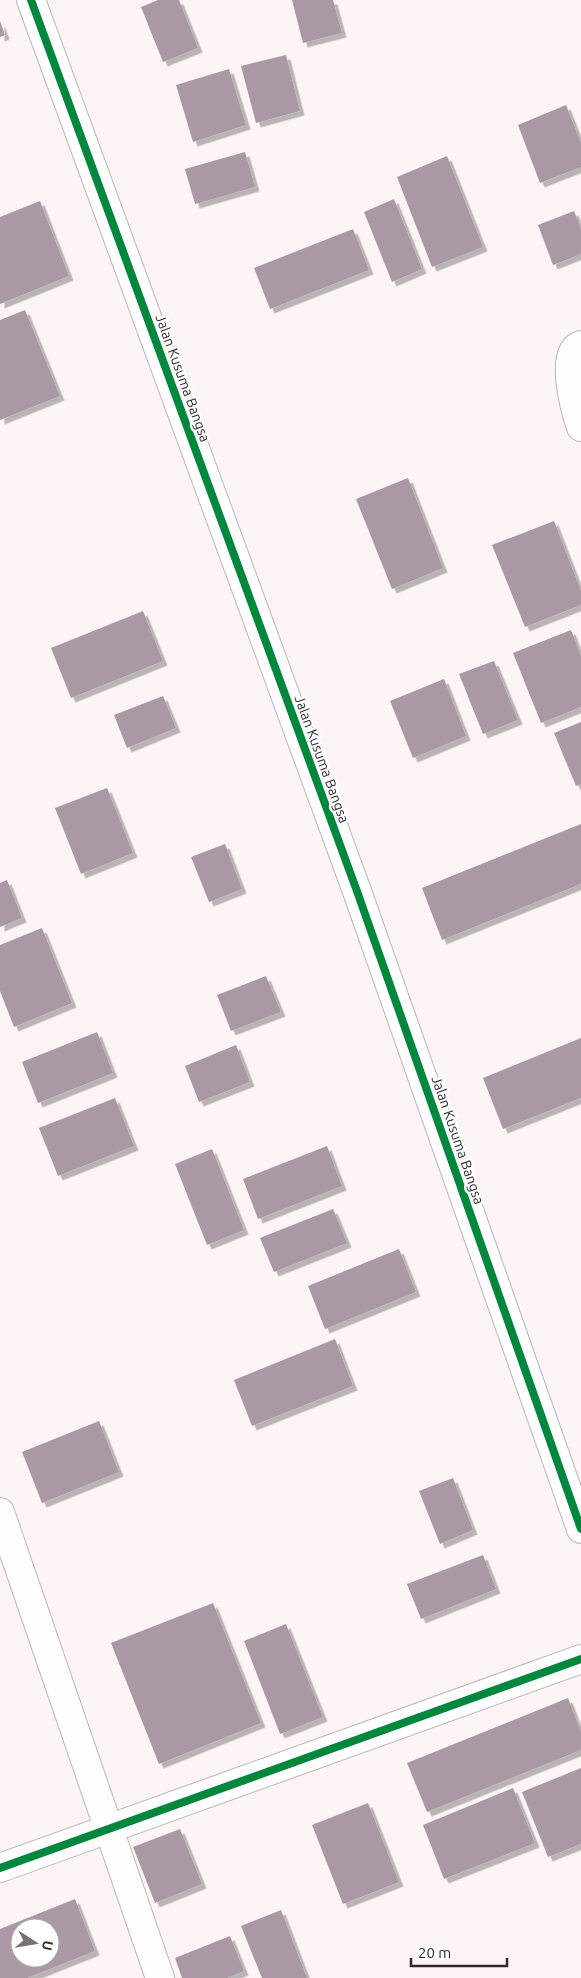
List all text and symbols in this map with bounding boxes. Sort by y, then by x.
street label: Jalan Kusuma Bangsa [152,312,214,444]
street label: Jalan Kusuma Bangsa [291,693,353,825]
street label: Jalan Kusuma Bangsa [429,1074,487,1206]
north arrow [10,1918,60,1968]
scale bar [411,1936,507,1968]
text: U [39,1939,57,1952]
text: 20 m [418,1944,451,1961]

